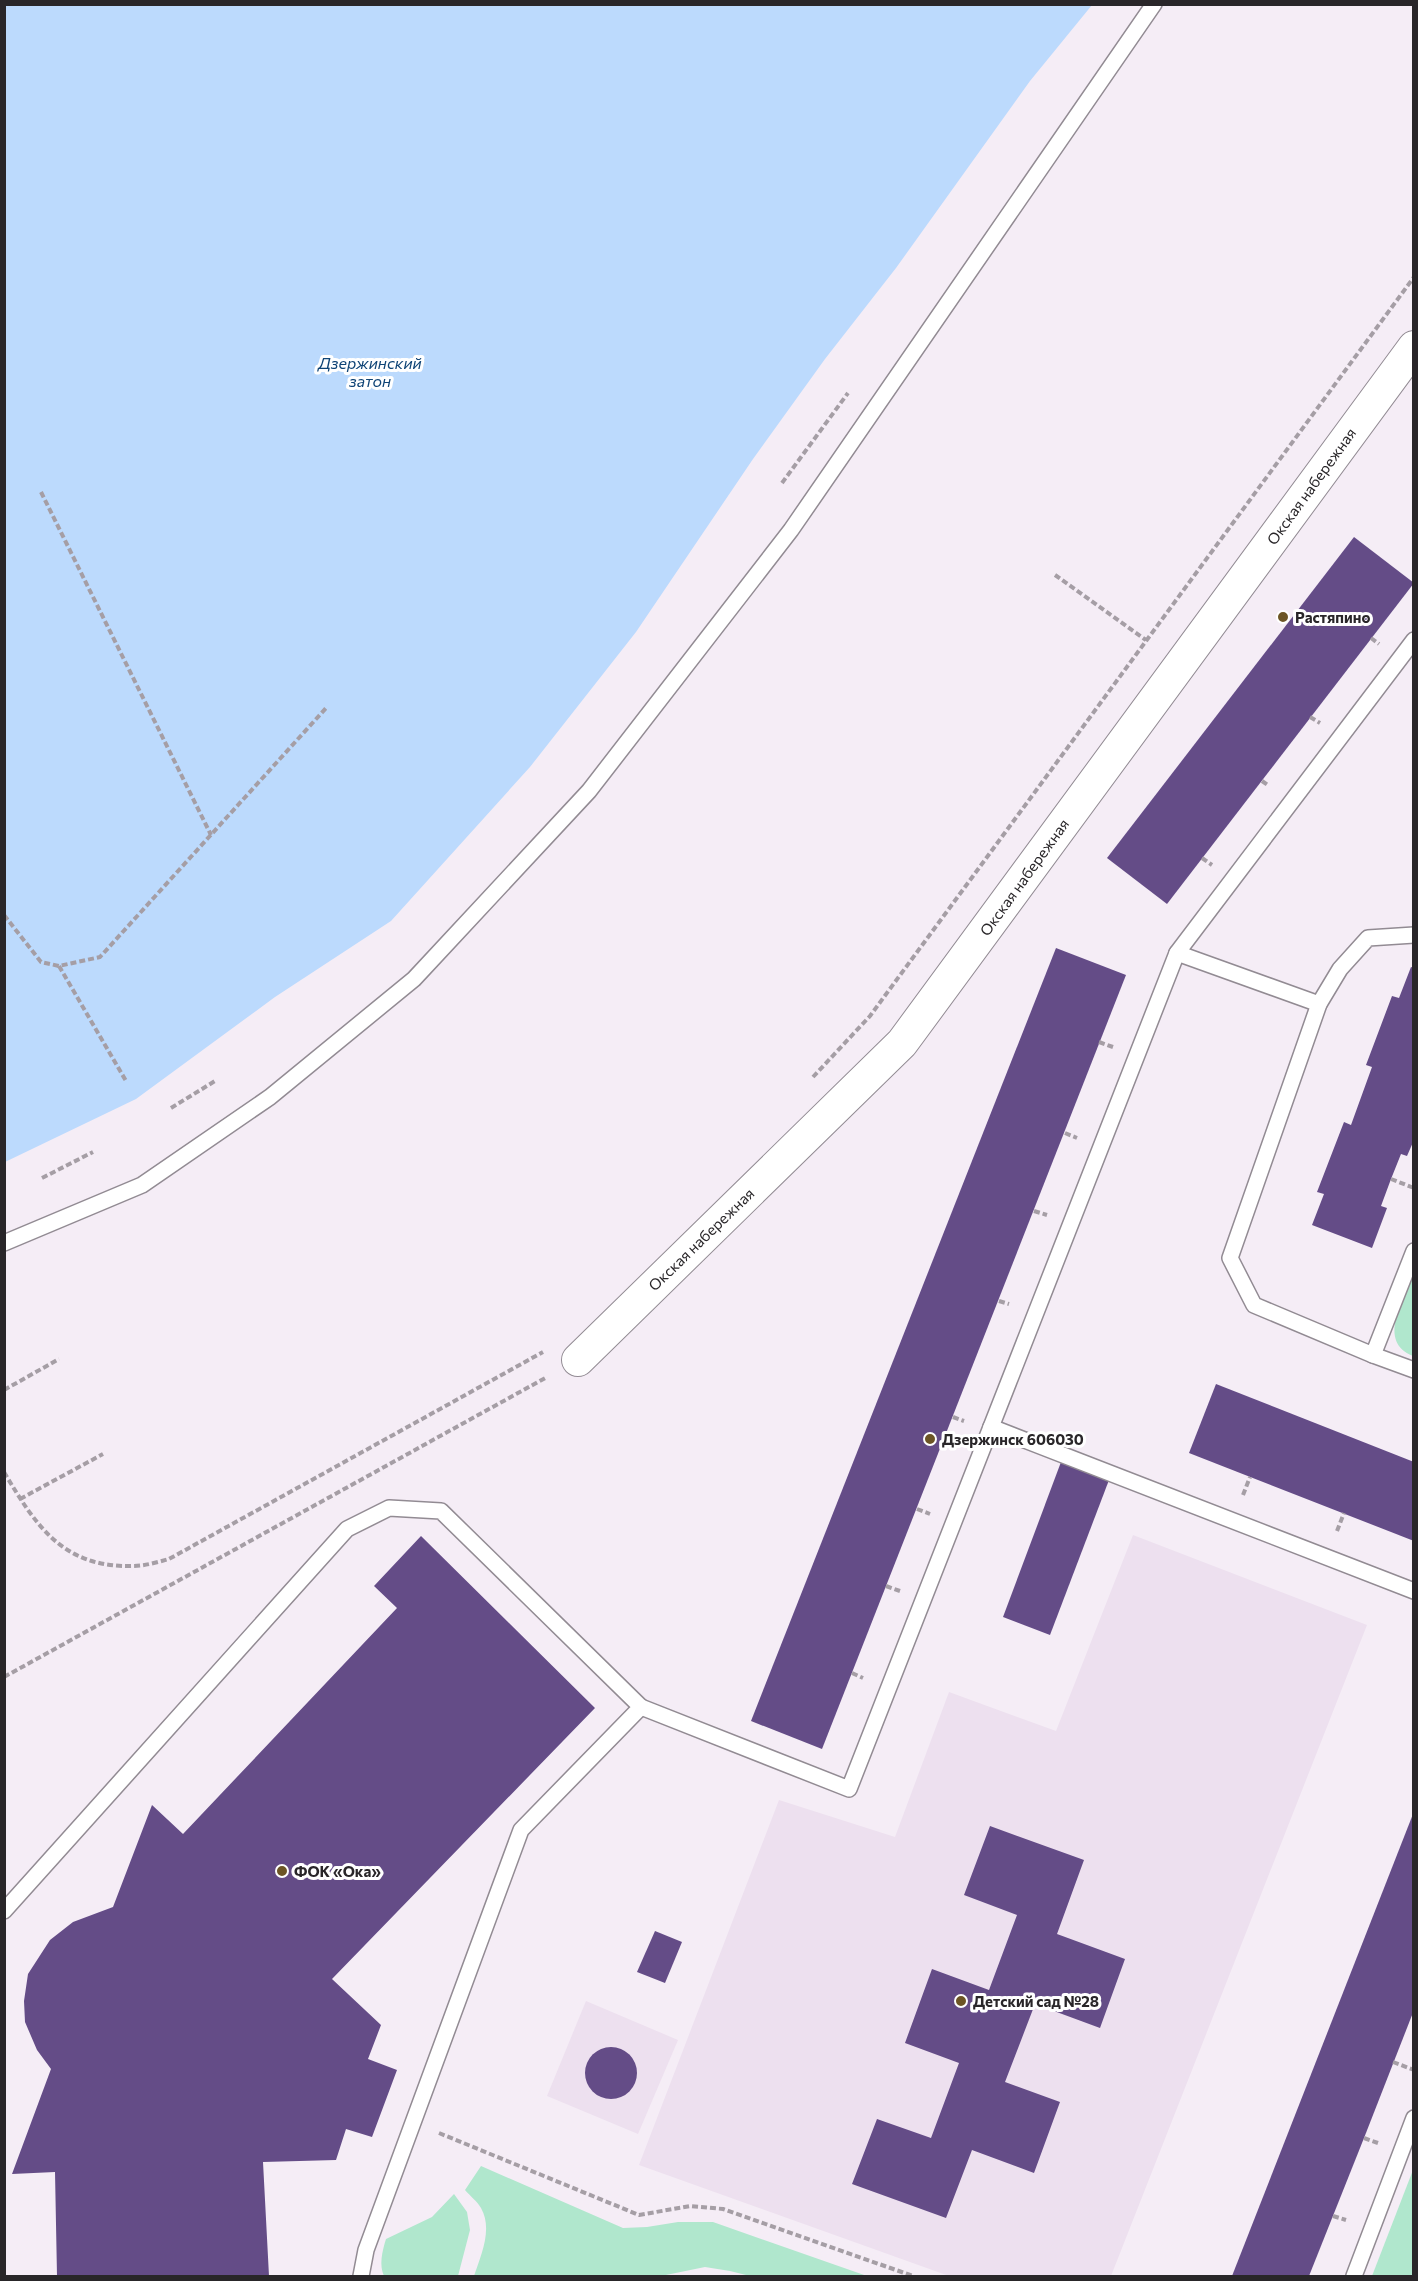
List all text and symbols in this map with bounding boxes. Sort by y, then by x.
water label: Дзержинский затон [316,353,422,390]
street label: Окская набережная [1263,424,1359,548]
place label: Растяпино [1295,608,1370,626]
marker: Растяпино [1276,610,1290,624]
street label: Окская набережная [976,815,1072,939]
street label: Окская набережная [644,1184,758,1294]
place label: Дзержинск 606030 [942,1430,1084,1448]
marker: Дзержинск 606030 [923,1432,937,1446]
place label: ФОК «Ока» [294,1862,381,1880]
marker: ФОК «Ока» [275,1864,289,1878]
place label: Детский сад №28 [973,1992,1099,2010]
marker: Детский сад №28 [954,1994,968,2008]

